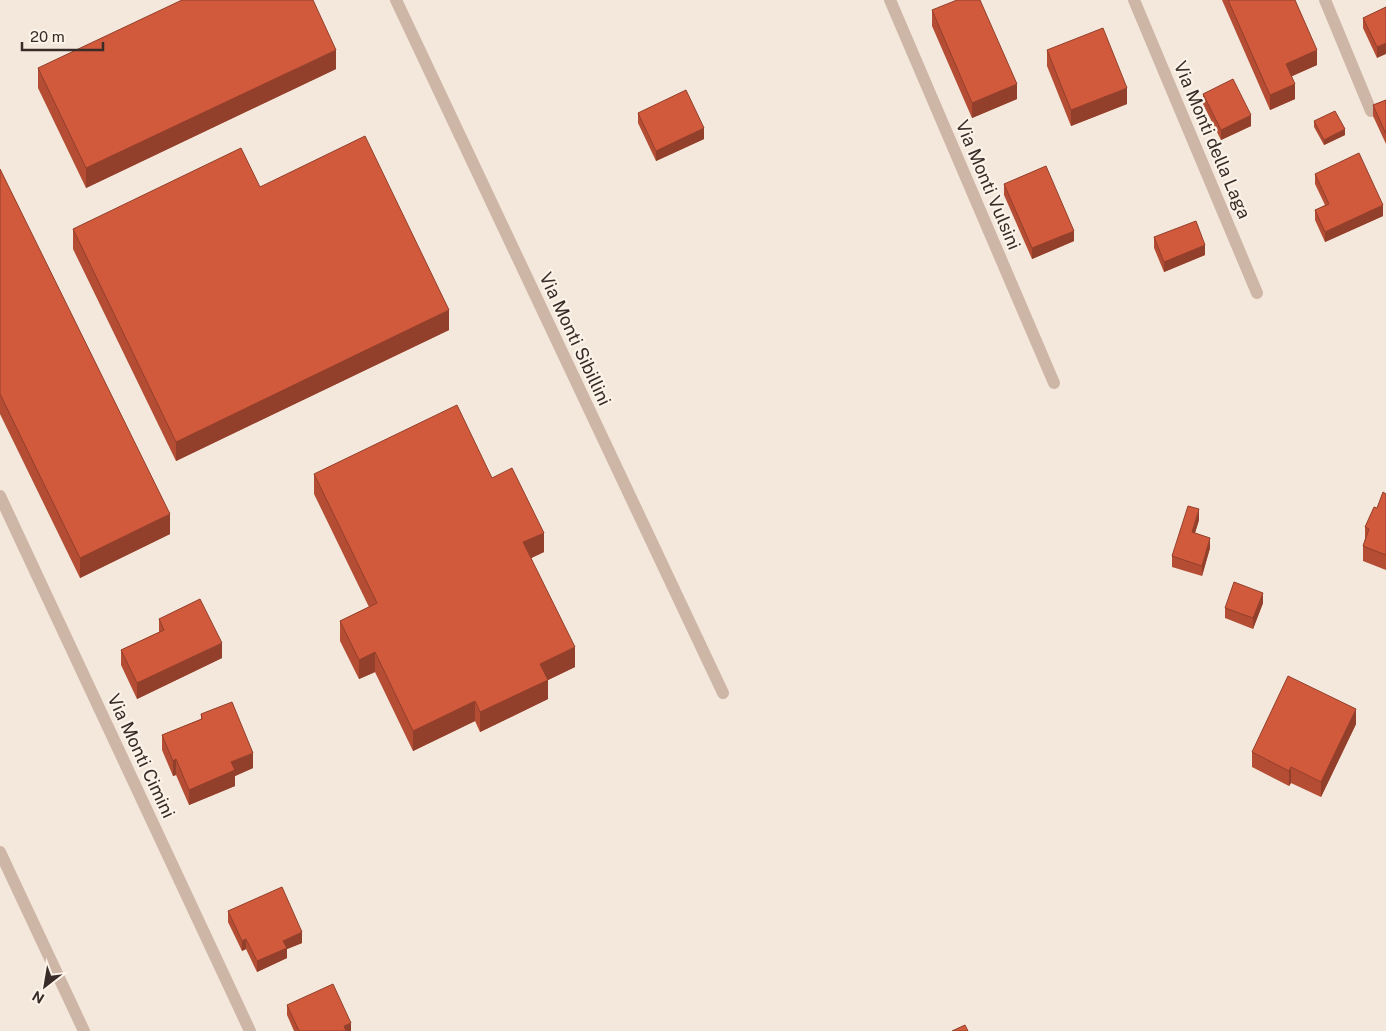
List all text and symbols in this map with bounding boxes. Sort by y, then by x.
scale bar [22,20,104,52]
text: 20 m [30,28,65,45]
street label: Via Monti della Laga [1170,58,1255,222]
street label: Via Monti Vulsini [952,117,1025,253]
street label: Via Monti Sibillini [535,269,616,409]
street label: Via Monti Cimini [103,690,179,821]
north arrow [20,961,70,1011]
text: N [29,987,47,1007]

